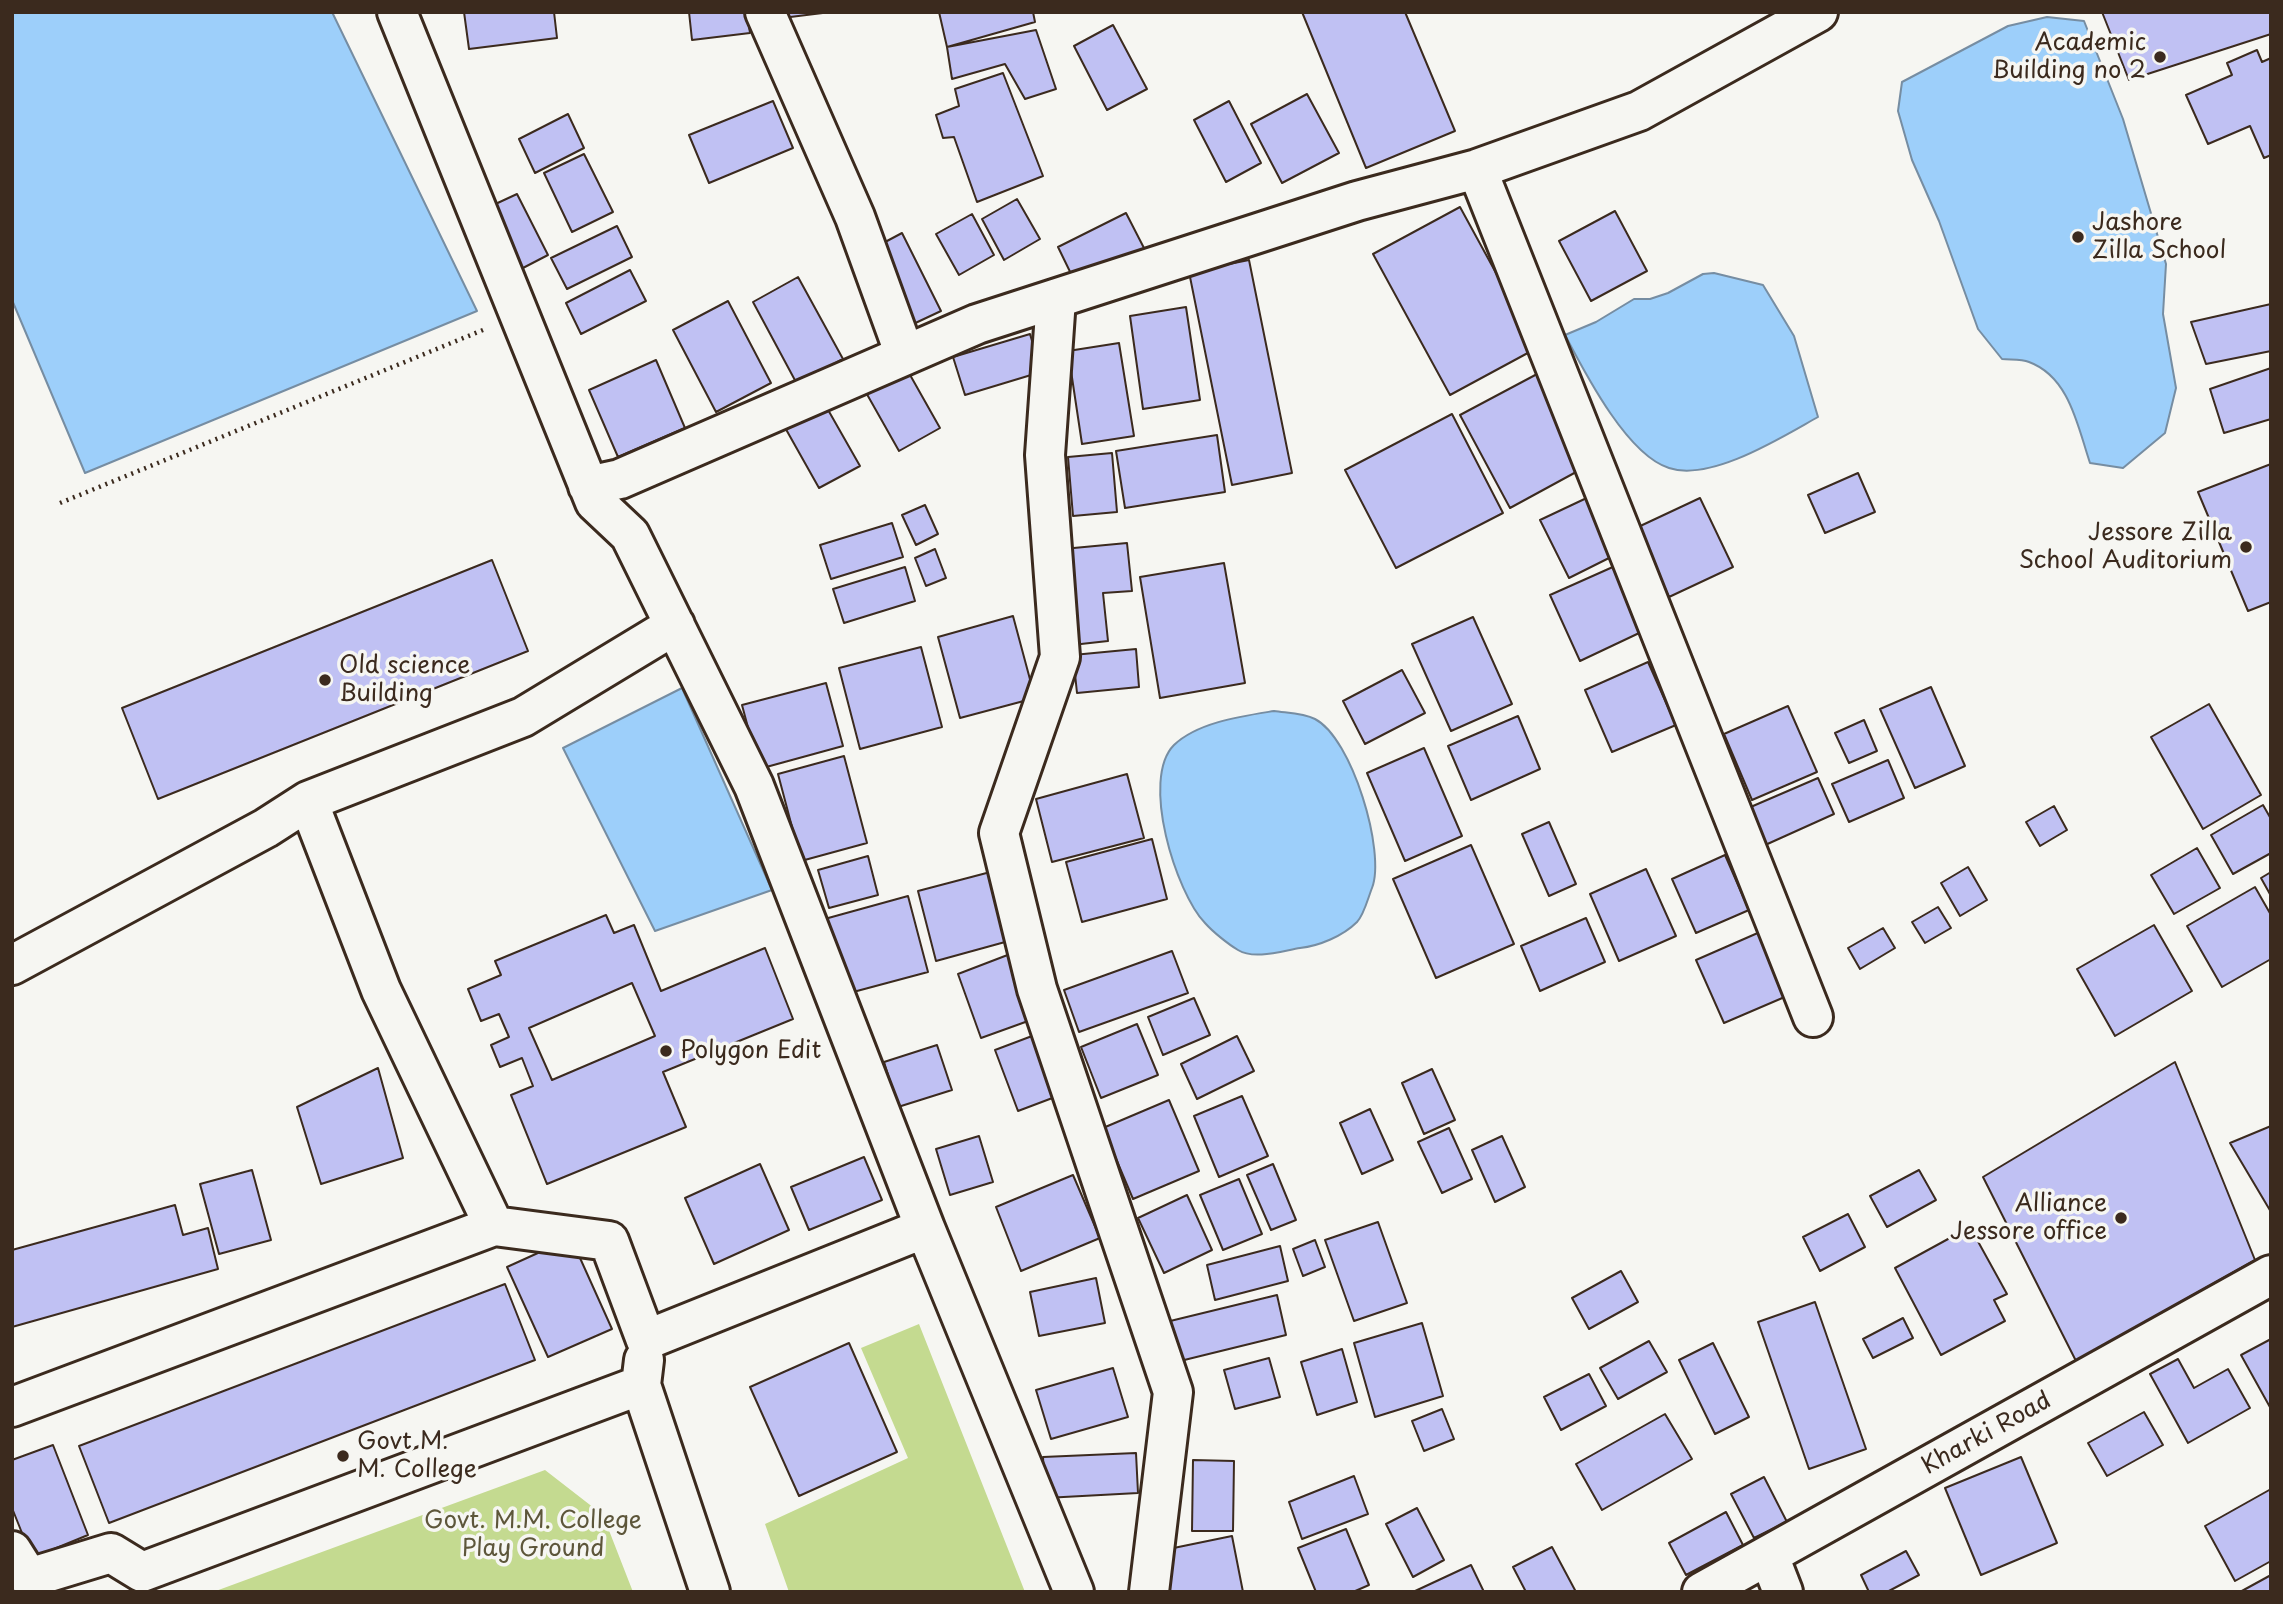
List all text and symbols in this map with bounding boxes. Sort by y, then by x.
place label: Academic Building no 2 [1992,29,2146,85]
marker: Academic Building no 2 [2152,49,2168,65]
place label: Jashore Zilla School [2092,209,2226,265]
marker: Jashore Zilla School [2070,229,2086,245]
place label: Jessore Zilla School Auditorium [2019,519,2232,575]
marker: Jessore Zilla School Auditorium [2238,539,2254,555]
place label: Old science Building [339,652,470,708]
marker: Old science Building [317,672,333,688]
place label: Polygon Edit [680,1037,821,1065]
marker: Polygon Edit [658,1043,674,1059]
place label: Alliance Jessore office [1950,1190,2107,1246]
marker: Alliance Jessore office [2113,1210,2129,1226]
street label: Kharki Road [1917,1387,2057,1481]
place label: Govt M. M. College [357,1428,477,1484]
marker: Govt M. M. College [335,1448,351,1464]
park label: Govt. M.M. College Play Ground [424,1507,642,1563]

